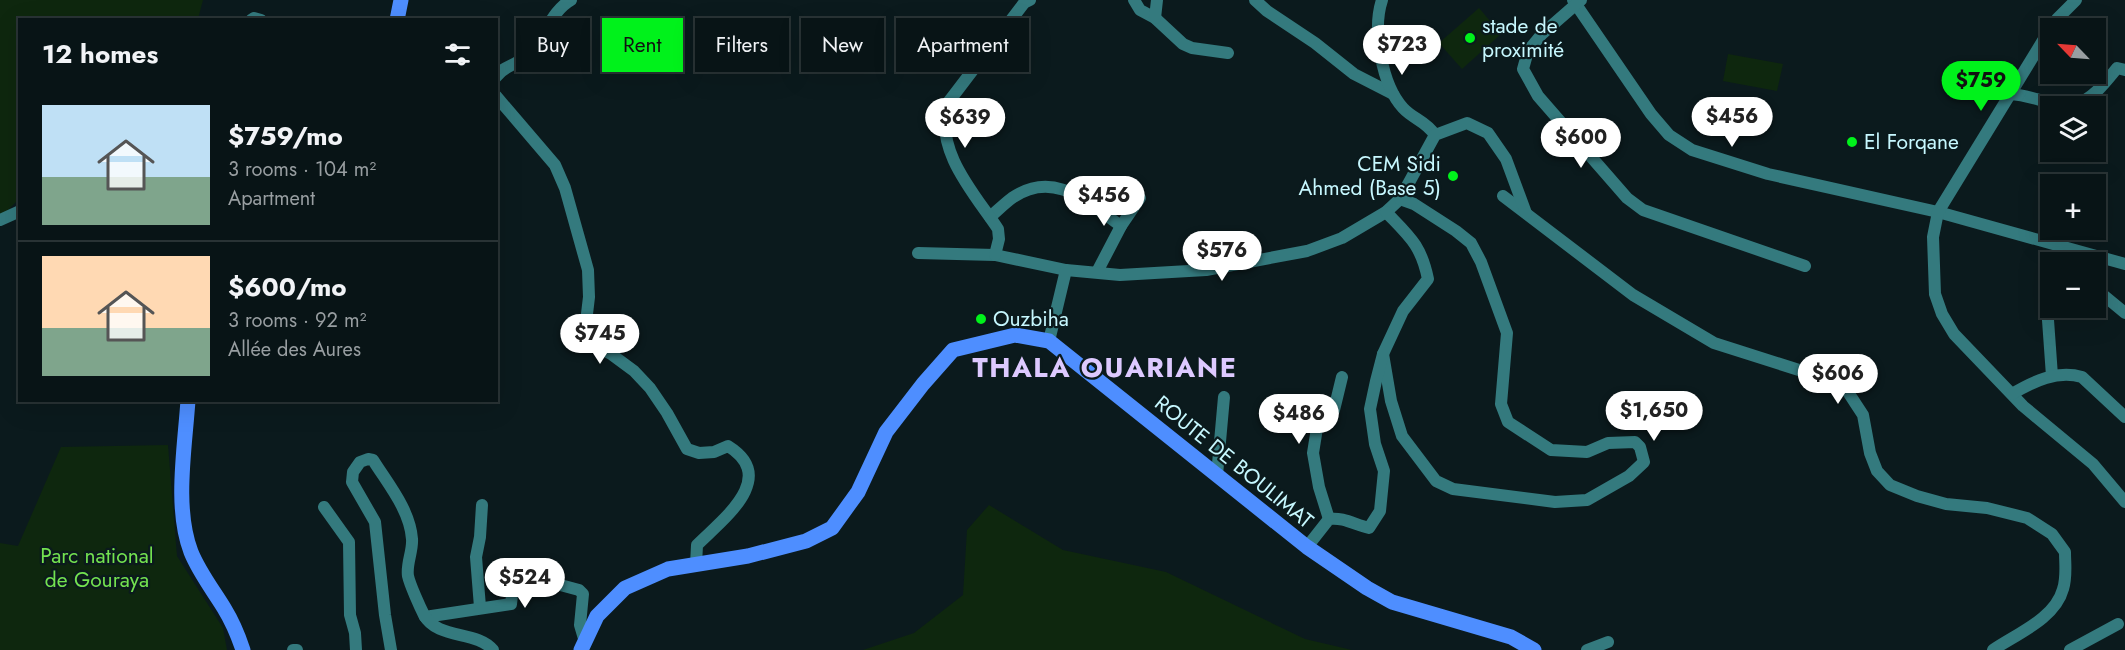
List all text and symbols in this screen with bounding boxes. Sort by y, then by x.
place label: stade de proximité [1482,11,1564,65]
chip: Buy [516,18,590,72]
chip: Rent [602,18,683,72]
chip: Filters [695,18,789,72]
chip: New [801,18,884,72]
chip: Apartment [896,18,1029,72]
north arrow [2040,18,2106,84]
map controls [2040,18,2106,318]
pin: $723 [1366,25,1438,76]
text: $723 [1377,30,1427,59]
marker: stade de proximité [1463,31,1477,45]
text: 12 homes [42,35,158,73]
icon: filters [441,38,474,71]
pin: $759 [1945,61,2017,112]
text: $759 [1956,66,2006,95]
button: layers [2040,96,2106,162]
pin: $456 [1696,97,1768,148]
pin: $639 [929,98,1001,149]
text: $456 [1706,102,1758,131]
text: $639 [939,103,991,132]
text: $759/mo [228,117,343,155]
pin: $600 [1545,118,1617,169]
text: $600 [1555,123,1607,152]
place label: El Forqane [1864,127,1959,157]
icon: home [90,129,162,201]
marker: El Forqane [1845,135,1859,149]
place label: CEM Sidi Ahmed (Base 5) [1298,149,1441,203]
text: 3 rooms · 104 m² [228,155,376,184]
marker: CEM Sidi Ahmed (Base 5) [1446,169,1460,183]
button: + [2040,174,2106,240]
pin: $456 [1068,176,1140,227]
text: $456 [1078,181,1130,210]
text: Apartment [228,184,315,213]
pin: $576 [1186,231,1258,282]
text: $576 [1197,236,1247,265]
button: − [2040,252,2106,318]
text: $600/mo [228,268,347,306]
icon: home [90,280,162,352]
place label: Ouzbiha [993,304,1069,334]
text: 3 rooms · 92 m² [228,306,366,335]
marker: Ouzbiha [974,312,988,326]
pin: $745 [564,314,636,365]
text: $745 [574,319,626,348]
text: Allée des Aures [228,335,361,364]
district label: THALA OUARIANE [973,348,1237,387]
pin: $606 [1802,354,1874,405]
text: $606 [1812,359,1864,388]
street label: ROUTE DE BOULIMAT [1148,389,1320,536]
pin: $1,650 [1605,391,1703,442]
pin: $486 [1263,394,1335,445]
text: $1,650 [1620,396,1688,425]
text: $486 [1273,399,1325,428]
park label: Parc national de Gouraya [40,541,154,595]
pin: $524 [489,558,561,609]
text: $524 [499,563,551,592]

